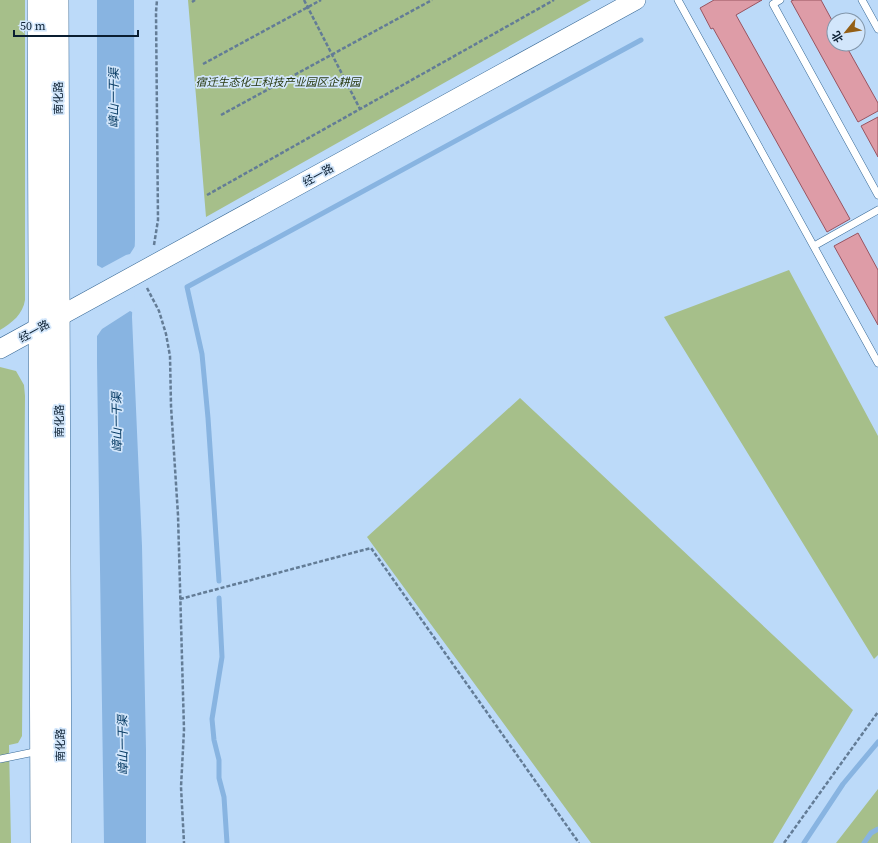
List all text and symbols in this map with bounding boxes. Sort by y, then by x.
scale bar [14,12,138,38]
north arrow [826,12,866,52]
text: 50 m [20,18,46,34]
text: 北 [829,28,847,45]
water label: 嶂山一干渠 [106,66,122,128]
park label: 宿迁生态化工科技产业园区企耕园 [196,75,362,90]
street label: 南化路 [51,82,66,115]
street label: 经一路 [300,161,336,190]
street label: 经一路 [16,317,52,346]
water label: 嶂山一干渠 [108,390,126,452]
street label: 南化路 [52,405,67,438]
water label: 嶂山一干渠 [114,713,132,775]
street label: 南化路 [53,729,68,762]

